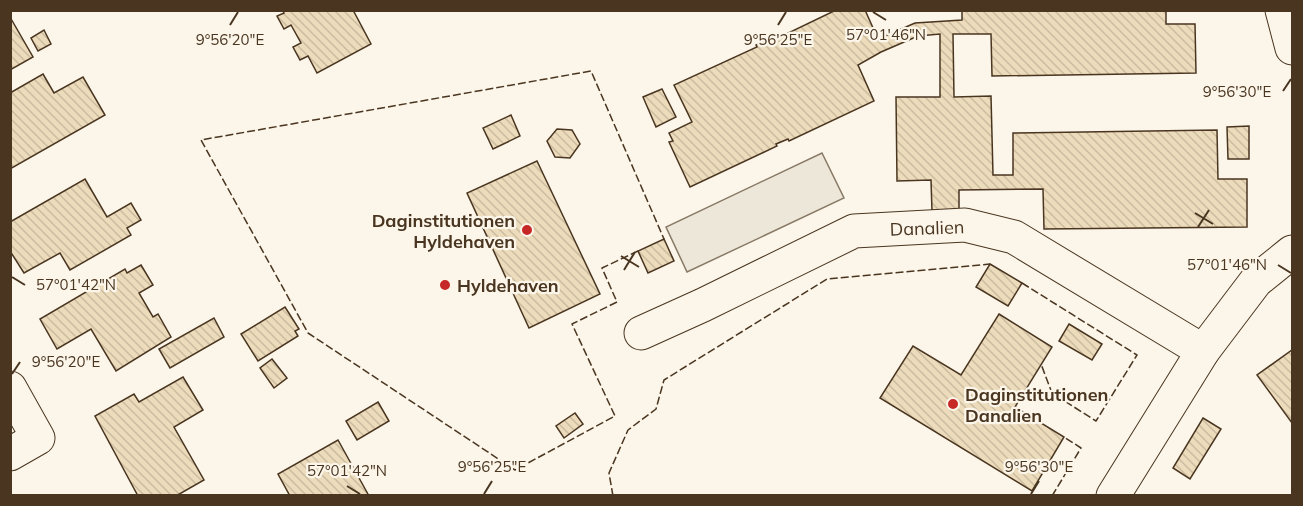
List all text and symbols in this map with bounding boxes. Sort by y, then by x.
text: 57°01'46"N [846,25,926,44]
text: 9°56'20"E [196,30,264,49]
text: 9°56'25"E [744,30,812,49]
text: 9°56'30"E [1203,82,1271,101]
place label: Daginstitutionen Hyldehaven [372,209,515,253]
street label: Danalien [889,215,965,241]
marker: Daginstitutionen Hyldehaven [520,223,534,237]
text: 57°01'46"N [1187,255,1267,274]
place label: Hyldehaven [457,274,559,297]
text: 57°01'42"N [36,275,116,294]
marker: Hyldehaven [438,278,452,292]
text: 9°56'20"E [32,352,100,371]
place label: Daginstitutionen Danalien [965,383,1108,427]
marker: Daginstitutionen Danalien [946,397,960,411]
text: 9°56'25"E [458,457,526,476]
text: 9°56'30"E [1005,457,1073,476]
text: 57°01'42"N [307,461,387,480]

